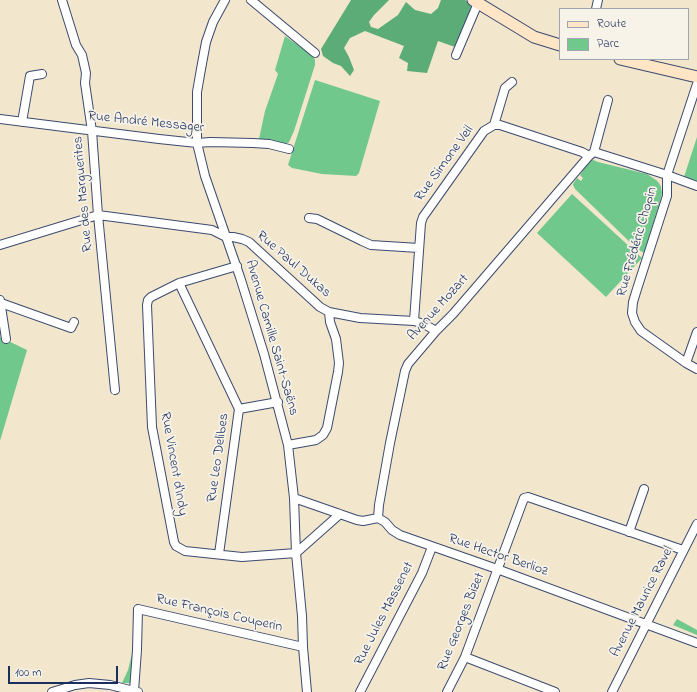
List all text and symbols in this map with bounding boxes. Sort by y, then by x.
legend [559,8,689,60]
text: Route [597,15,626,33]
text: Parc [597,35,619,53]
street label: Rue André Messager [87,109,205,137]
street label: Rue Simone Veil [412,123,478,205]
street label: Rue des Marguerites [71,135,97,253]
street label: Rue Frédéric Chopin [614,185,662,299]
street label: Rue Paul Dukas [252,228,334,302]
street label: Avenue Camille Saint-Saëns [241,258,301,418]
street label: Avenue Mozart [405,271,473,345]
street label: Rue Vincent d'Indy [156,411,190,517]
street label: Rue Leo Delibes [204,412,234,504]
street label: Rue Hector Berlioz [446,531,550,581]
street label: Avenue Maurice Ravel [608,544,678,660]
street label: Rue Jules Massenet [352,559,418,669]
street label: Rue Georges Bizet [435,571,489,673]
street label: Rue François Couperin [154,591,284,637]
scale bar [10,658,120,684]
text: 100 m [15,664,42,682]

